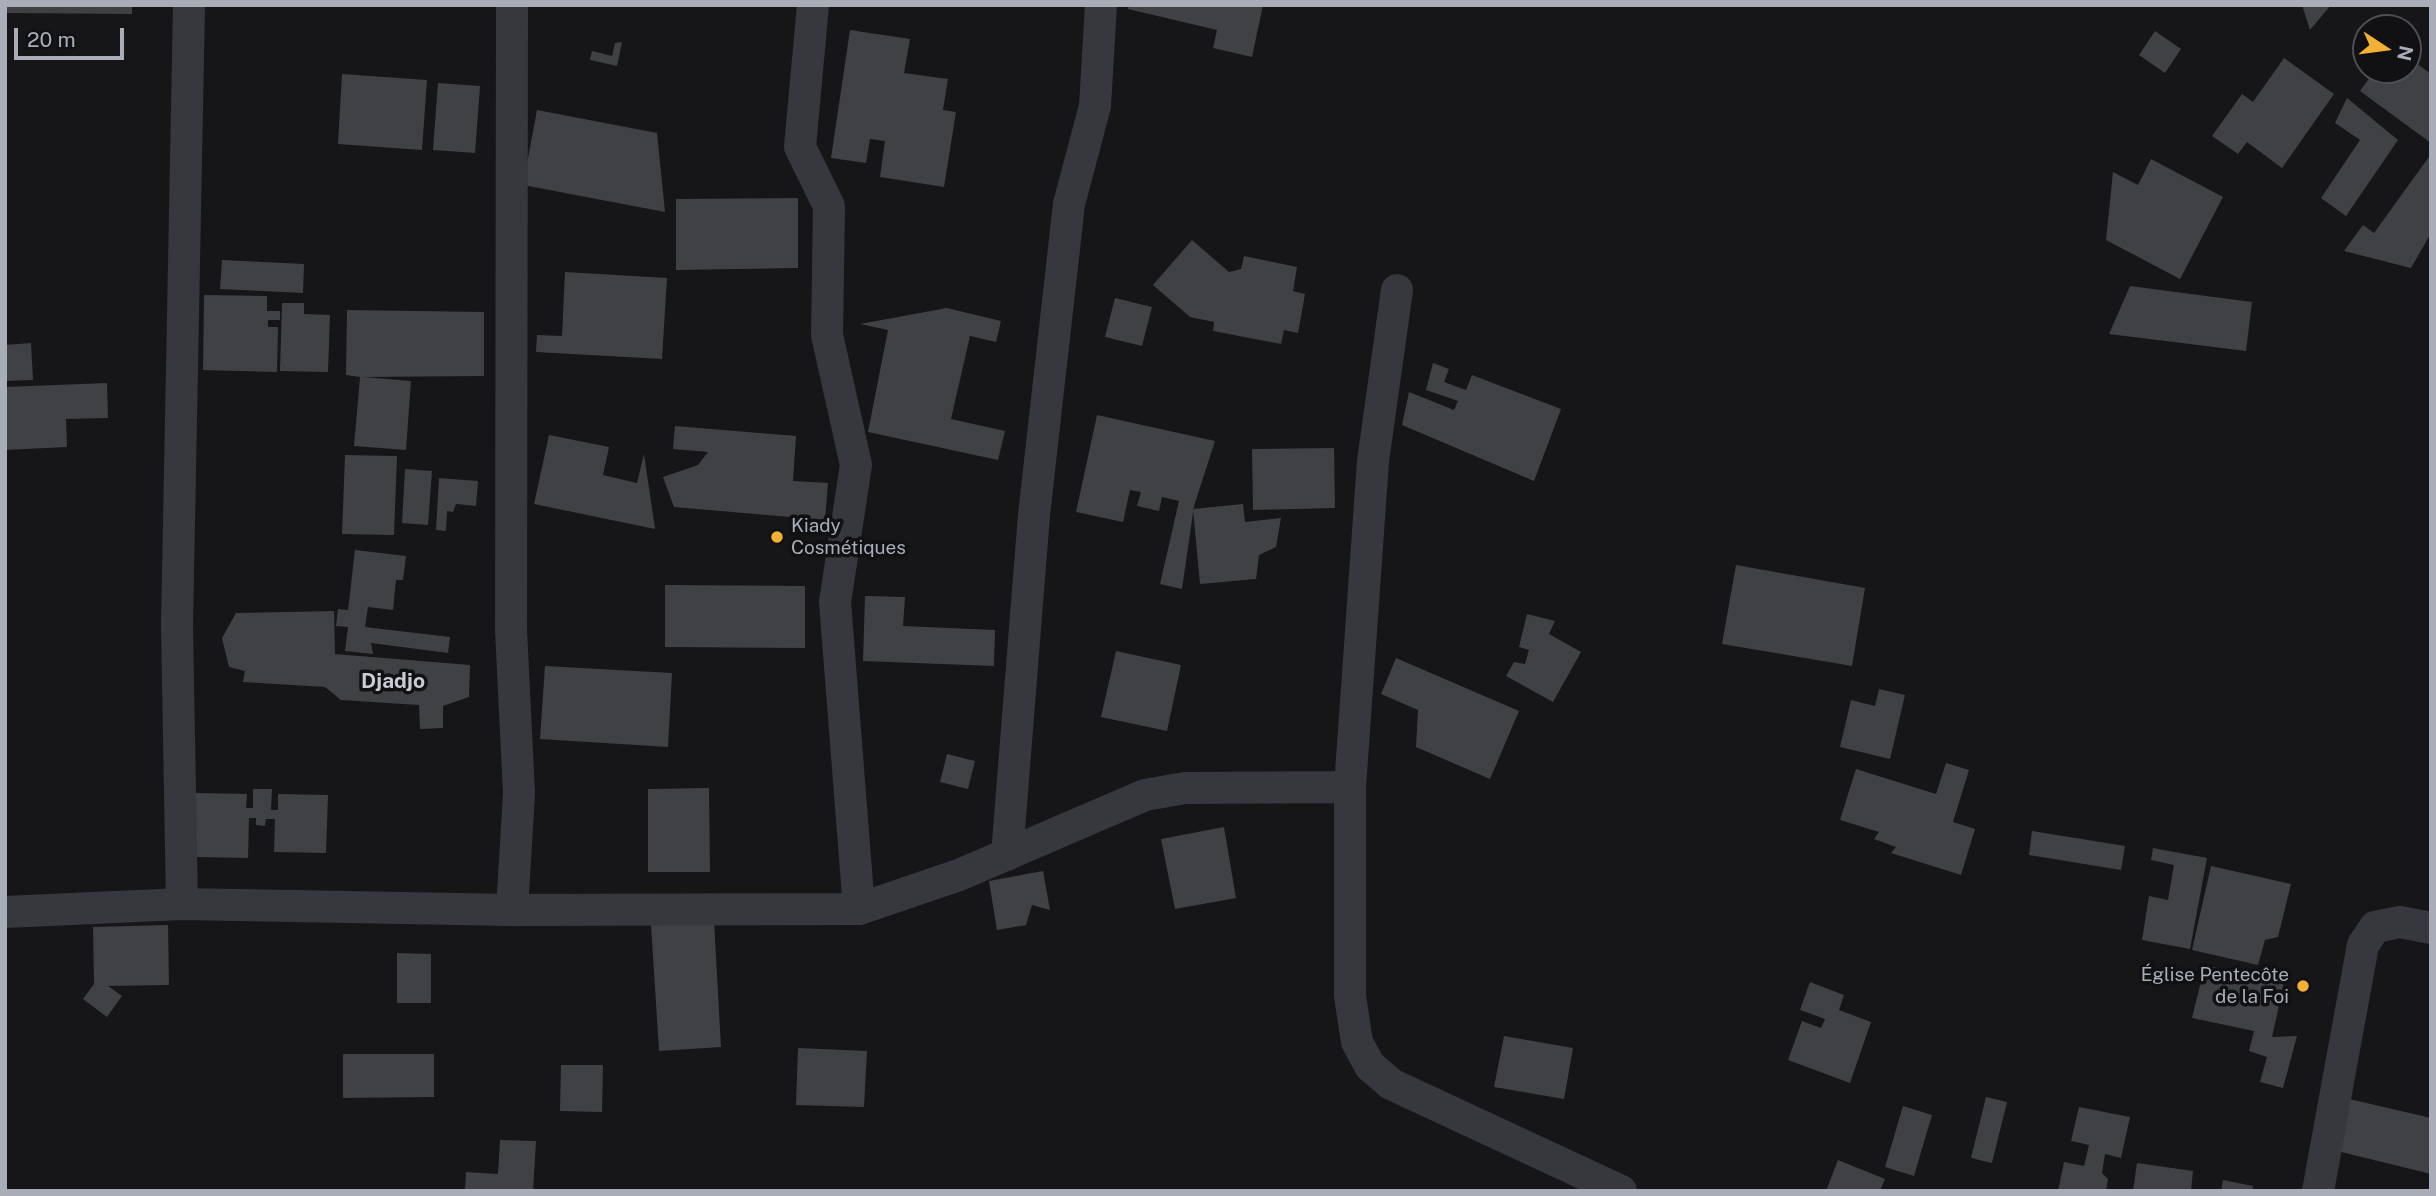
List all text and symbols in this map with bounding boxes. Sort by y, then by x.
scale bar [18,14,128,58]
north arrow [2352,14,2422,84]
text: 20 m [27,27,76,52]
text: N [2393,44,2418,63]
place label: Kiady Cosmétiques [791,515,906,559]
marker: Kiady Cosmétiques [769,529,785,545]
district label: Djadjo [361,669,425,695]
place label: Église Pentecôte de la Foi [2141,964,2289,1008]
marker: Église Pentecôte de la Foi [2295,978,2311,994]

